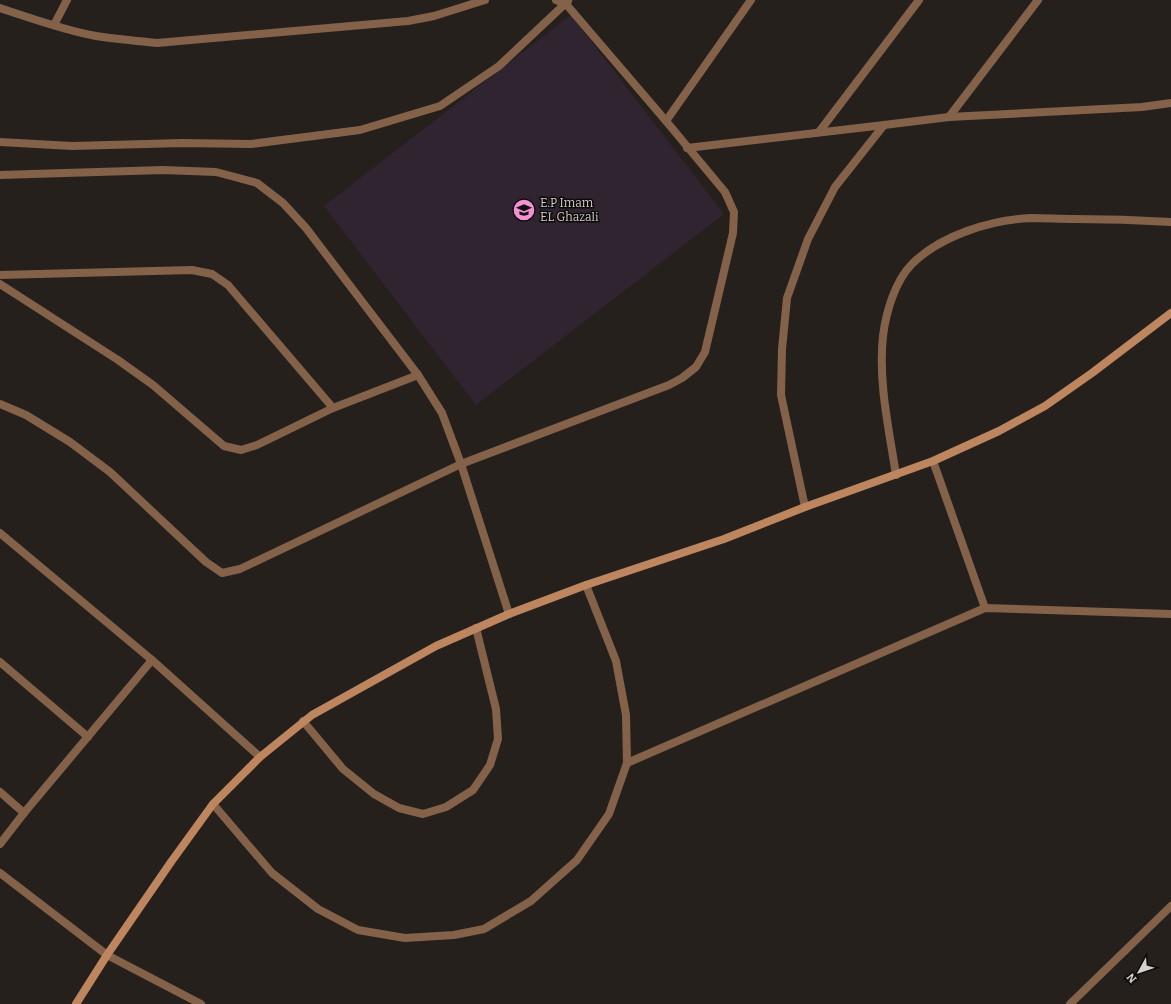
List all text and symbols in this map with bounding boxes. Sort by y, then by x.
place label: E.P Imam EL Ghazali [540,196,599,224]
school or university icon: E.P Imam EL Ghazali [511,197,537,223]
north arrow [1119,952,1159,992]
text: N [1124,970,1139,986]

